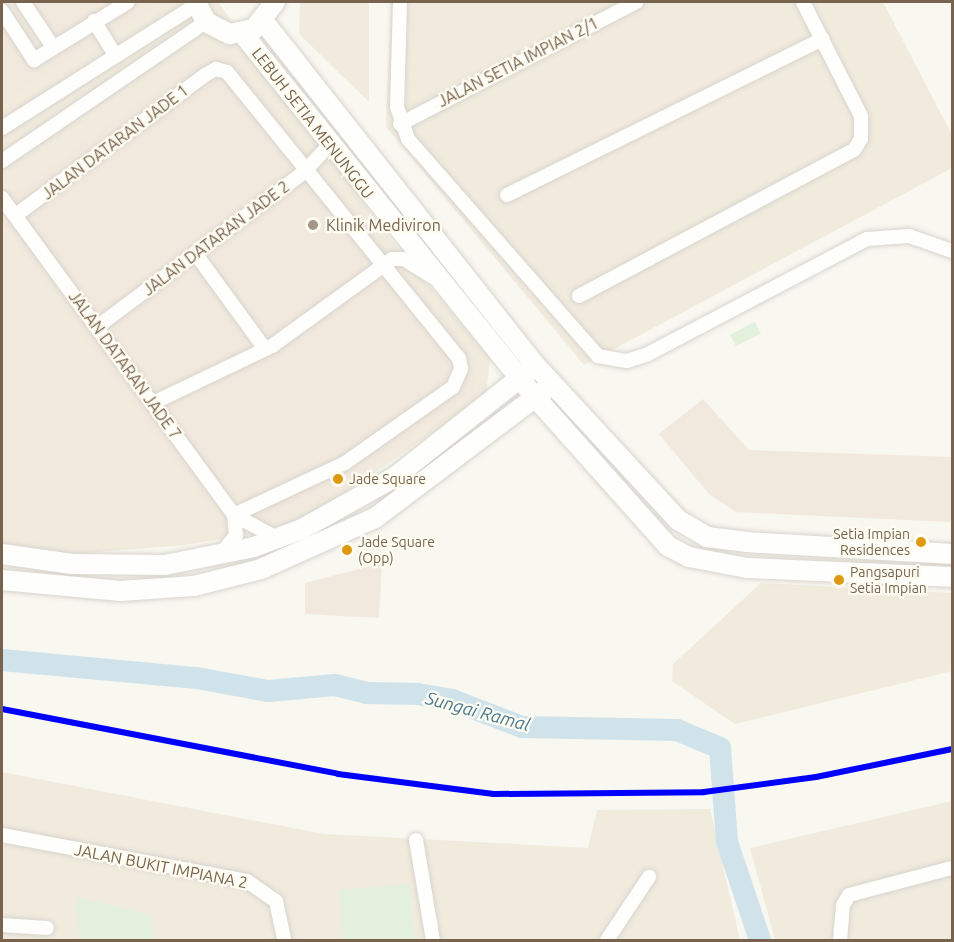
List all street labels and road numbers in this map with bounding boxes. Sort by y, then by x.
street label: JALAN SETIA IMPIAN 2/1 [434,13,602,111]
street label: LEBUH SETIA MENUNGGU [248,44,378,202]
street label: JALAN DATARAN JADE 1 [38,81,192,203]
street label: JALAN DATARAN JADE 2 [139,177,293,299]
street label: JALAN DATARAN JADE 7 [65,287,185,443]
street label: JALAN BUKIT IMPIANA 2 [73,840,249,892]

